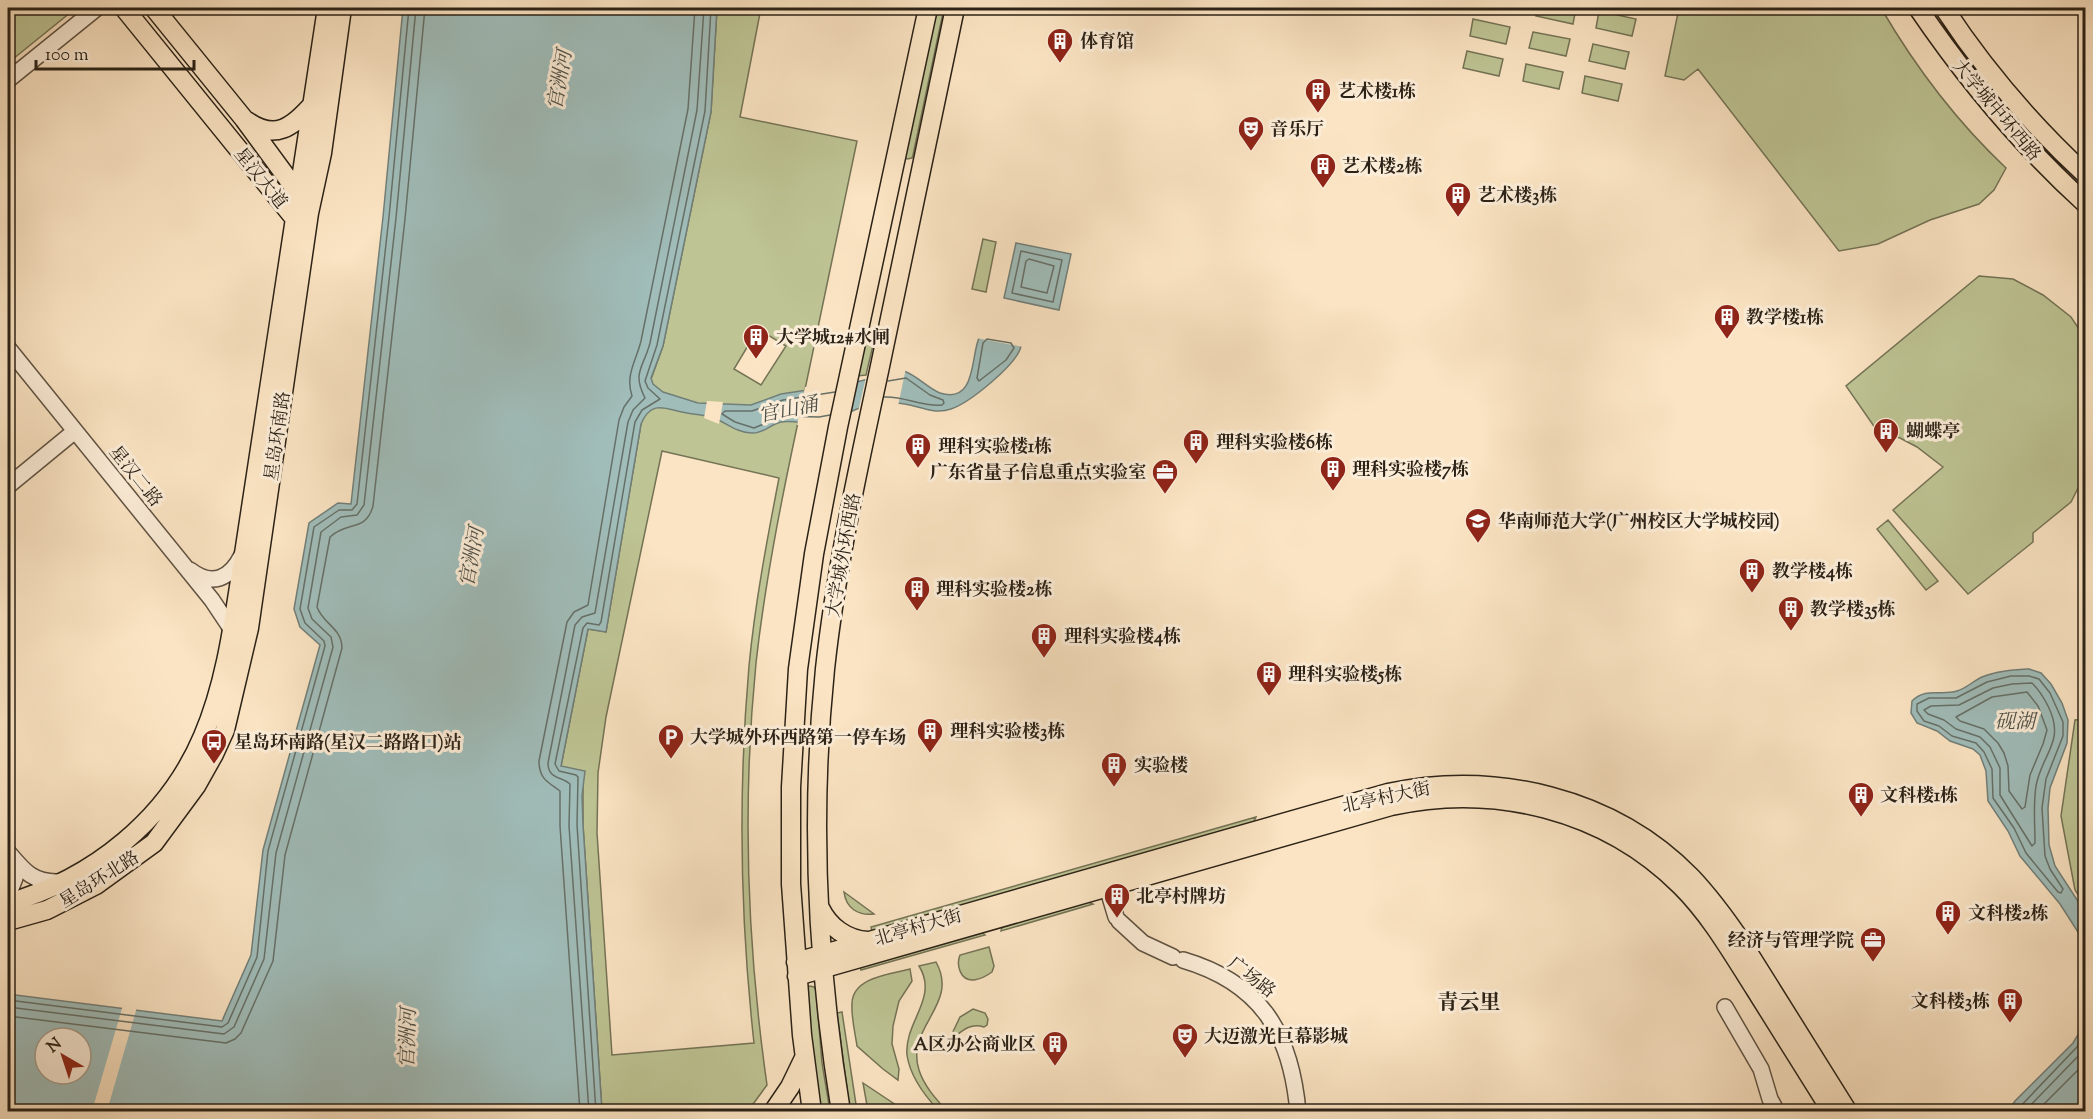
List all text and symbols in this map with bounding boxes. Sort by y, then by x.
building icon: 体育馆 [1045,26,1075,64]
place label: 体育馆 [1080,30,1134,56]
scale bar [36,33,194,71]
text: 100 m [45,43,89,69]
water label: 官洲河 [542,45,581,112]
street label: 大学城中环西路 [1945,55,2046,168]
building icon: 艺术楼1栋 [1303,76,1333,114]
place label: 艺术楼1栋 [1338,80,1416,106]
theatre icon: 音乐厅 [1236,114,1266,152]
place label: 音乐厅 [1270,118,1324,144]
street label: 星汉大道 [227,143,292,215]
building icon: 艺术楼2栋 [1308,151,1338,189]
place label: 艺术楼2栋 [1342,155,1422,181]
building icon: 艺术楼3栋 [1443,180,1473,218]
place label: 艺术楼3栋 [1478,184,1557,210]
building icon: 教学楼1栋 [1712,302,1742,340]
place label: 教学楼1栋 [1746,306,1824,332]
building icon: 大学城12#水闸 [741,322,771,360]
place label: 大学城12#水闸 [776,326,890,352]
street label: 星岛环南路 [260,390,298,483]
water label: 官山涌 [756,391,823,432]
building icon: 蝴蝶亭 [1871,416,1901,454]
place label: 蝴蝶亭 [1906,420,1960,446]
building icon: 理科实验楼6栋 [1181,427,1211,465]
building icon: 理科实验楼1栋 [903,431,933,469]
place label: 理科实验楼6栋 [1216,431,1333,457]
place label: 理科实验楼1栋 [938,435,1052,461]
street label: 星汉二路 [102,441,167,513]
building icon: 理科实验楼7栋 [1318,454,1348,492]
office icon: 广东省量子信息重点实验室 [1150,457,1180,495]
place label: 理科实验楼7栋 [1352,458,1469,484]
place label: 广东省量子信息重点实验室 [930,461,1146,487]
street label: 大学城外环西路 [821,491,869,620]
school or university icon: 华南师范大学(广州校区大学城校园) [1463,506,1493,544]
place label: 华南师范大学(广州校区大学城校园) [1498,510,1780,536]
water label: 官洲河 [454,522,493,589]
building icon: 教学楼4栋 [1737,556,1767,594]
place label: 教学楼4栋 [1772,560,1853,586]
building icon: 理科实验楼2栋 [902,574,932,612]
place label: 理科实验楼2栋 [936,578,1052,604]
building icon: 教学楼35栋 [1776,594,1806,632]
place label: 教学楼35栋 [1810,598,1895,624]
building icon: 理科实验楼4栋 [1029,621,1059,659]
place label: 理科实验楼4栋 [1064,625,1181,651]
building icon: 理科实验楼5栋 [1254,659,1284,697]
place label: 理科实验楼5栋 [1288,663,1402,689]
water label: 砚湖 [1995,709,2038,738]
building icon: 理科实验楼3栋 [915,716,945,754]
place label: 理科实验楼3栋 [950,720,1065,746]
parking icon: 大学城外环西路第一停车场 [656,722,686,760]
place label: 大学城外环西路第一停车场 [690,726,906,752]
bus stop icon: 星岛环南路(星汉二路路口)站 [199,727,229,765]
place label: 星岛环南路(星汉二路路口)站 [234,731,462,757]
building icon: 实验楼 [1099,750,1129,788]
place label: 实验楼 [1134,754,1188,780]
street label: 北亭村大街 [1340,777,1433,821]
building icon: 文科楼1栋 [1846,780,1876,818]
place label: 文科楼1栋 [1880,784,1958,810]
street label: 星岛环北路 [55,846,145,916]
building icon: 北亭村牌坊 [1102,881,1132,919]
place label: 北亭村牌坊 [1136,885,1226,911]
building icon: 文科楼2栋 [1933,898,1963,936]
place label: 文科楼2栋 [1968,902,2048,928]
street label: 北亭村大街 [872,904,965,954]
office icon: 经济与管理学院 [1858,925,1888,963]
place label: 经济与管理学院 [1728,929,1854,955]
street label: 广场路 [1221,952,1280,1005]
building icon: 文科楼3栋 [1995,986,2025,1024]
district label: 青云里 [1438,989,1501,1019]
place label: 文科楼3栋 [1911,990,1990,1016]
water label: 官洲河 [394,1005,425,1069]
theatre icon: 大迈激光巨幕影城 [1170,1021,1200,1059]
place label: 大迈激光巨幕影城 [1204,1025,1348,1051]
north arrow [33,1026,93,1086]
building icon: A区办公商业区 [1040,1029,1070,1067]
text: N [43,1033,68,1059]
place label: A区办公商业区 [913,1033,1036,1059]

